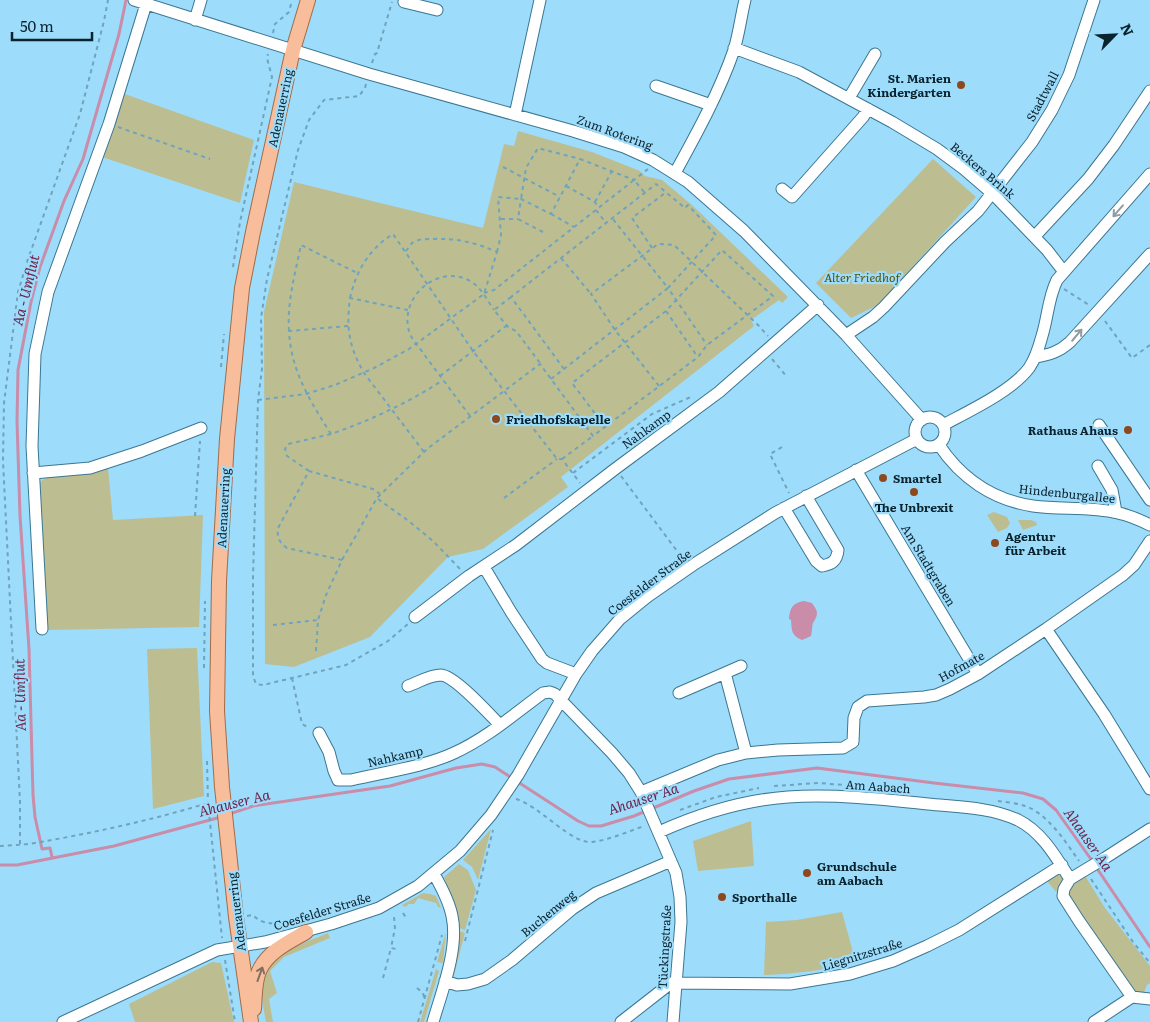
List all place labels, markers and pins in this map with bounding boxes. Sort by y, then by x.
place label: St. Marien Kindergarten [867,69,952,101]
marker: St. Marien Kindergarten [955,79,967,91]
place label: Friedhofskapelle [506,410,611,428]
marker: Friedhofskapelle [490,413,502,425]
place label: Rathaus Ahaus [1028,421,1118,439]
marker: Rathaus Ahaus [1122,424,1134,436]
place label: Smartel [893,469,942,487]
marker: Smartel [877,472,889,484]
marker: The Unbrexit [908,486,920,498]
place label: The Unbrexit [875,498,954,516]
place label: Agentur für Arbeit [1005,527,1067,559]
marker: Agentur für Arbeit [989,537,1001,549]
place label: Grundschule am Aabach [817,857,897,889]
marker: Grundschule am Aabach [801,867,813,879]
place label: Sporthalle [732,888,797,906]
marker: Sporthalle [716,891,728,903]

